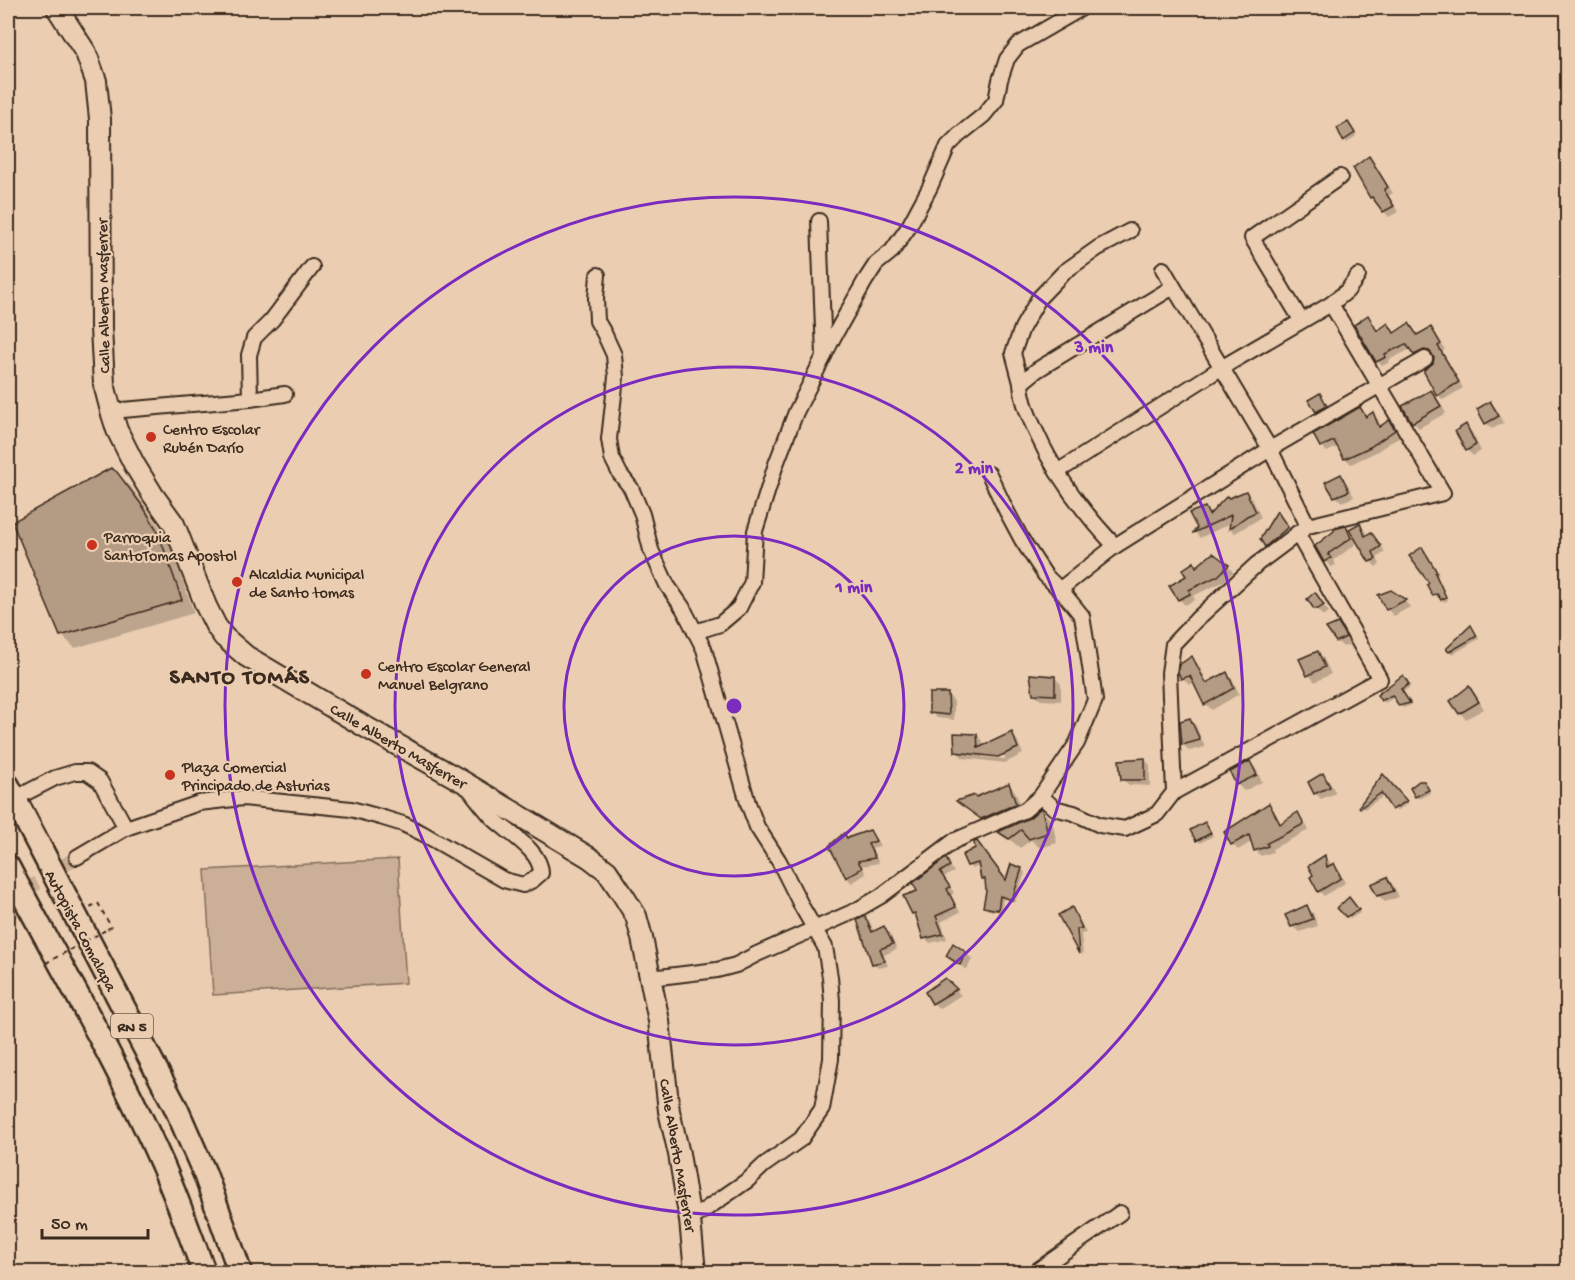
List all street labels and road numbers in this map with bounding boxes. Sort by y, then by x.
street label: Calle Alberto Masferrer [95,217,116,374]
street label: Calle Alberto Masferrer [325,701,470,796]
street label: Autopista Comalapa [39,868,119,997]
road number: RN 5 [111,1014,153,1038]
street label: Calle Alberto Masferrer [653,1078,699,1235]

